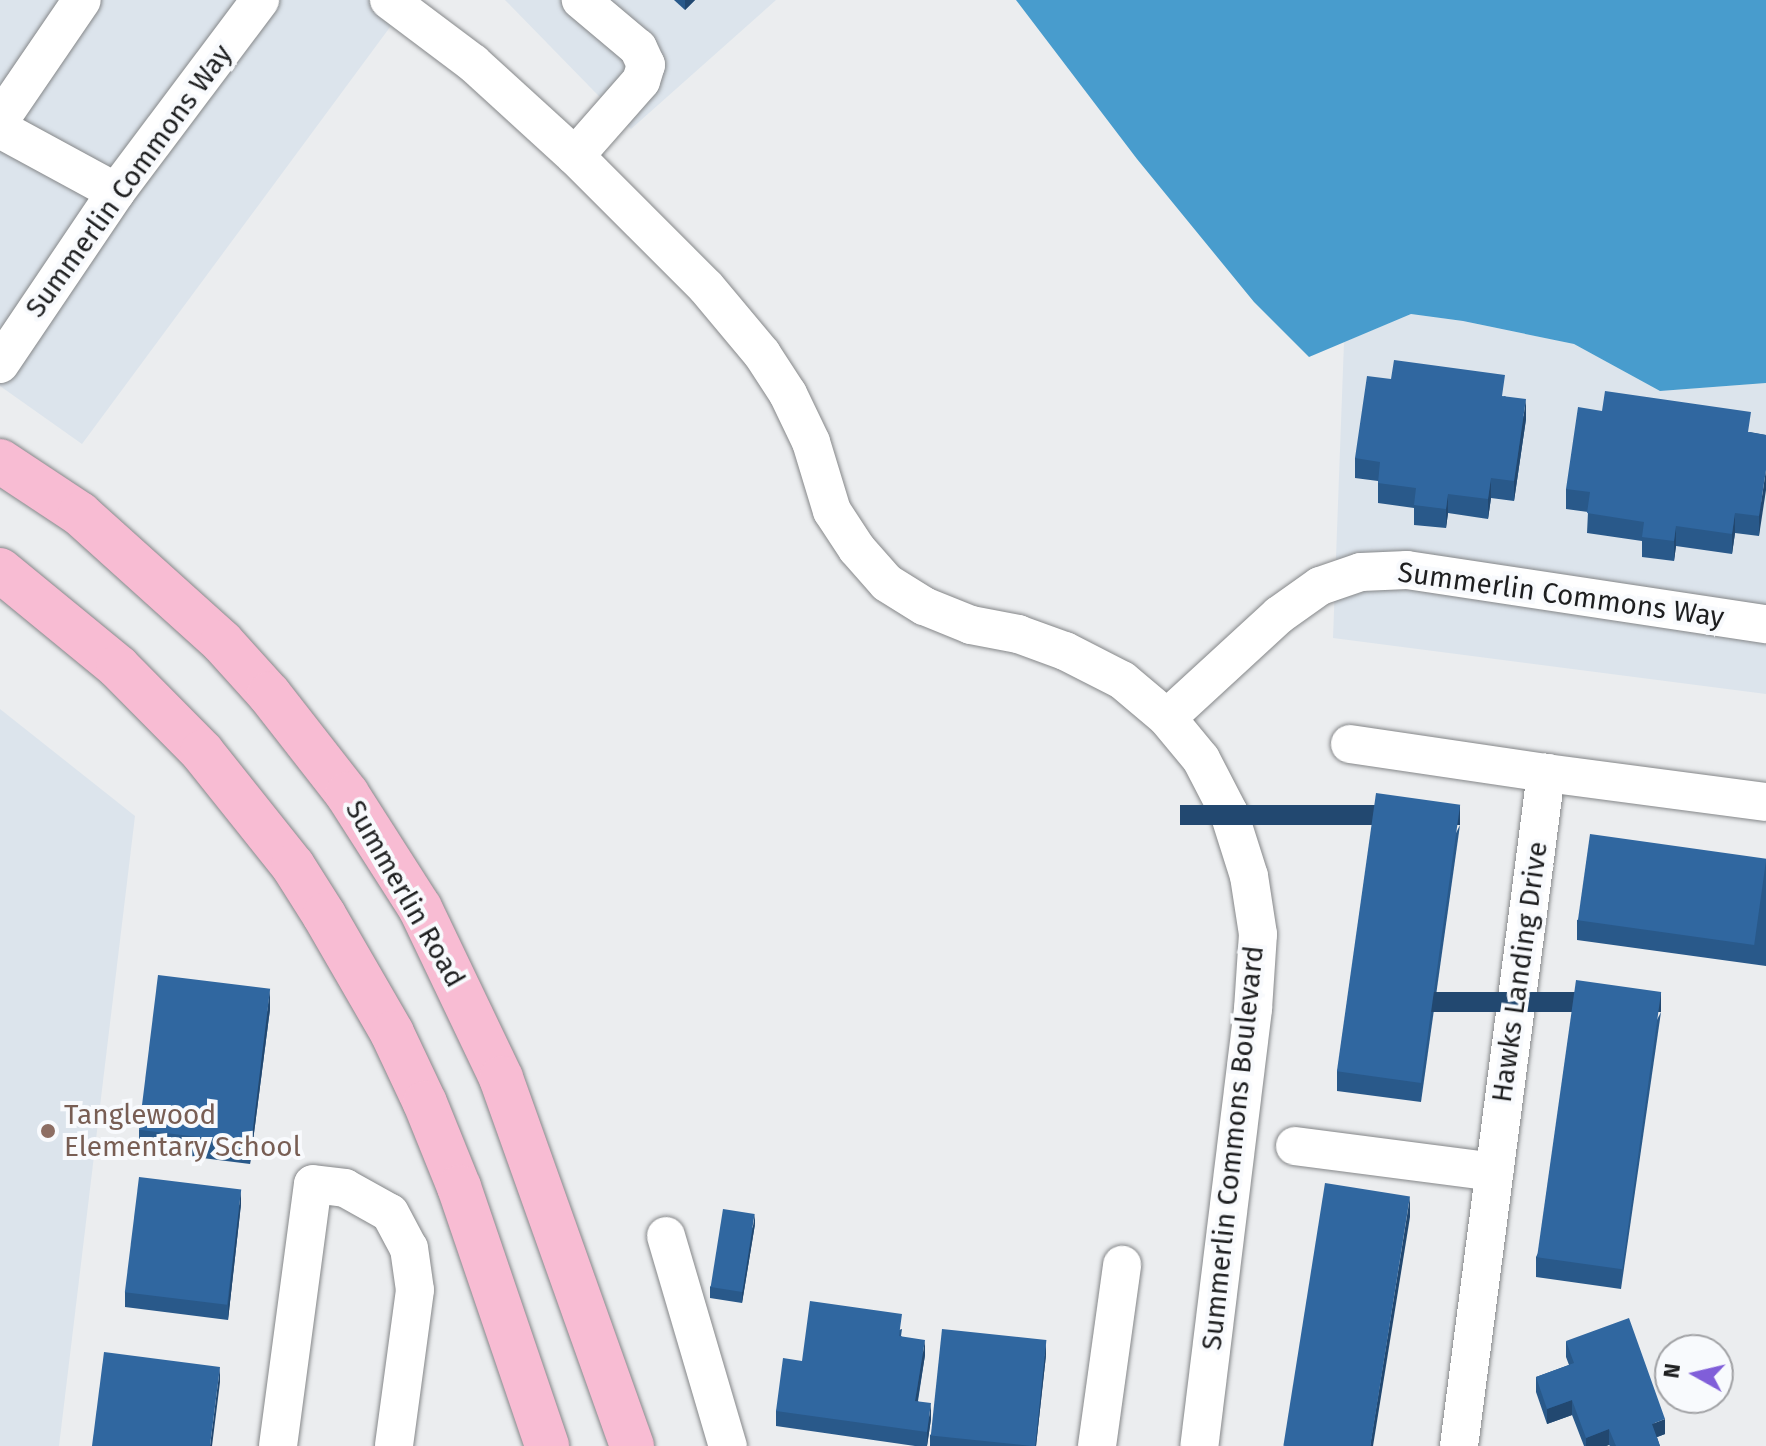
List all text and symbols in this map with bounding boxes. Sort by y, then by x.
street label: Summerlin Commons Way [19,38,239,324]
street label: Summerlin Commons Way [1396,555,1726,635]
street label: Summerlin Road [338,795,472,993]
street label: Hawks Landing Drive [1485,839,1555,1105]
street label: Summerlin Commons Boulevard [1195,944,1271,1352]
place label: Tanglewood Elementary School [64,1098,301,1164]
marker: Tanglewood Elementary School [39,1122,57,1140]
north arrow [1654,1334,1734,1414]
text: N [1657,1362,1686,1380]

